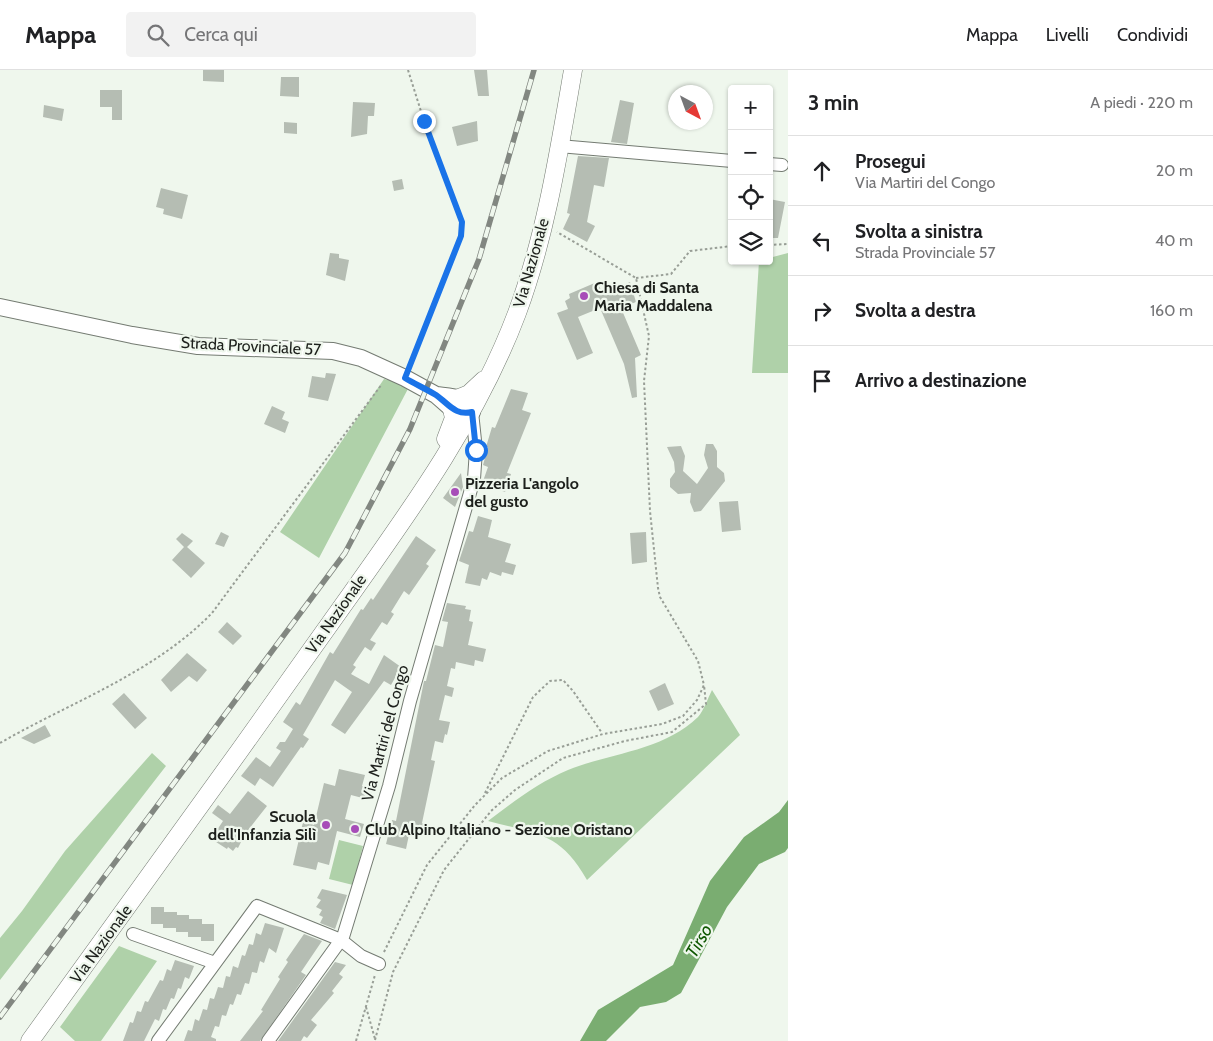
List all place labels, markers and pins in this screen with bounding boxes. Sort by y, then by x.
place label: Chiesa di Santa Maria Maddalena [594,278,713,315]
marker: Chiesa di Santa Maria Maddalena [578,290,590,302]
place label: Pizzeria L'angolo del gusto [465,474,579,511]
marker: Pizzeria L'angolo del gusto [449,486,461,498]
place label: Scuola dell'Infanzia Silì [208,807,316,844]
marker: Scuola dell'Infanzia Silì [320,819,332,831]
place label: Club Alpino Italiano - Sezione Oristano [365,820,633,839]
marker: Club Alpino Italiano - Sezione Oristano [349,823,361,835]

